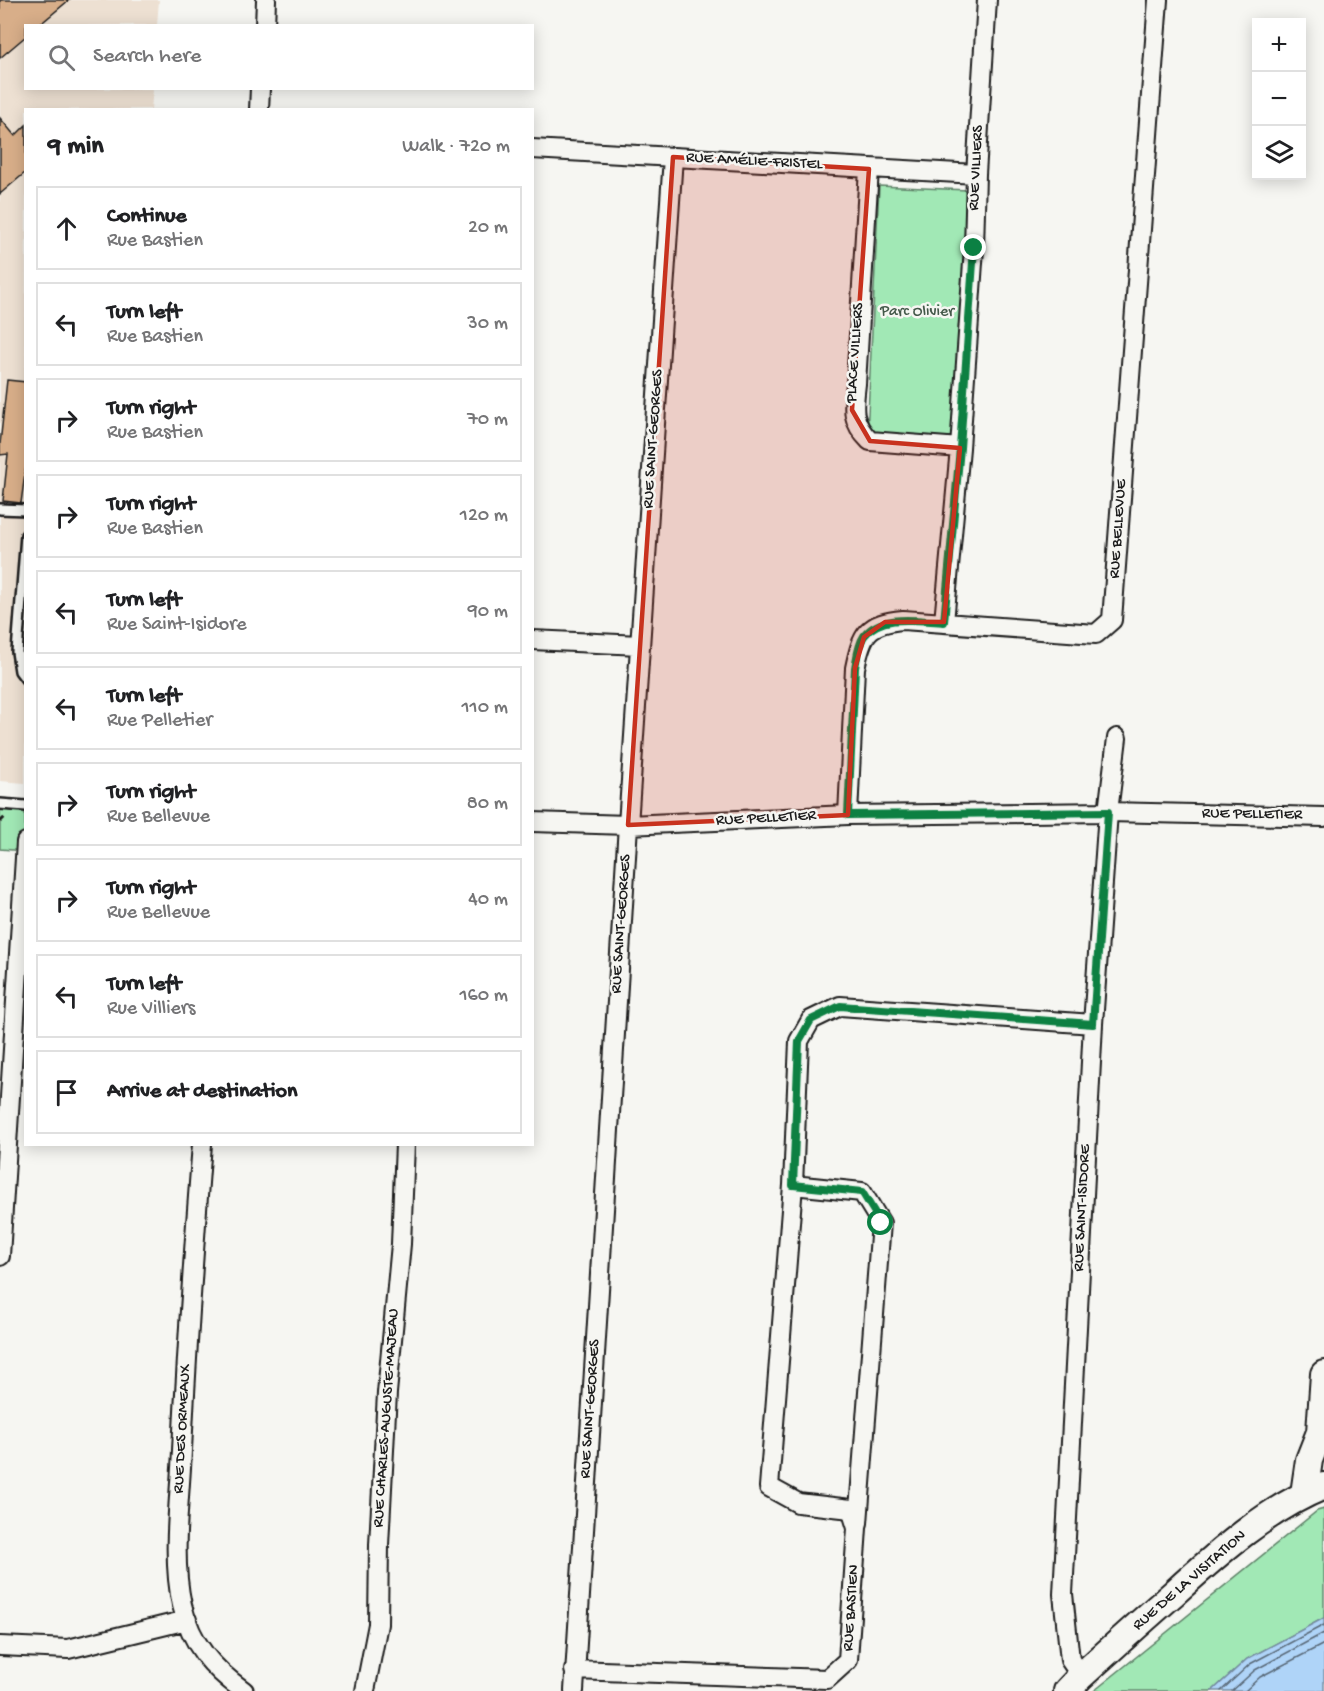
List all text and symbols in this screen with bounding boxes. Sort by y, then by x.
map controls [1252,18,1306,180]
button: + [1252,18,1306,72]
search box [24,24,534,90]
icon: search [45,41,78,74]
text: Search here [93,44,201,70]
button: − [1252,72,1306,126]
street label: RUE VILLIERS [965,124,989,211]
button: layers [1252,126,1306,180]
text: 9 min [48,132,104,163]
text: Walk · 720 m [402,136,510,159]
street label: RUE AMÉLIE-FRISTEL [685,149,824,175]
text: Continue [107,204,187,230]
icon: ahead [50,212,83,245]
text: 20 m [468,217,508,240]
text: Rue Bastien [107,230,203,253]
route end [960,234,986,260]
text: Turn left [107,300,181,326]
street label: PLACE VILLIERS [843,302,869,405]
park label: Parc Olivier [879,303,955,322]
icon: left [50,308,83,341]
text: 30 m [467,313,508,336]
text: Rue Bastien [107,326,203,349]
street label: RUE SAINT-GEORGES [640,368,668,509]
text: Turn right [107,396,195,422]
icon: right [50,404,83,437]
text: 70 m [467,409,508,432]
text: Rue Bastien [107,422,203,445]
street label: RUE BELLEVUE [1106,478,1132,579]
text: Turn right [107,492,195,518]
icon: right [50,500,83,533]
text: 120 m [460,505,508,528]
text: Rue Bastien [107,518,203,541]
text: Turn left [107,588,181,614]
icon: left [50,596,83,629]
text: 90 m [468,601,508,624]
text: Rue Saint-Isidore [107,614,247,637]
text: Turn left [107,684,181,710]
icon: left [50,692,83,725]
text: 110 m [462,697,508,720]
text: Rue Pelletier [107,710,212,733]
text: Turn right [107,780,195,806]
icon: right [50,788,83,821]
text: 80 m [467,793,508,816]
street label: RUE PELLETIER [1202,805,1303,825]
text: Rue Bellevue [107,806,210,829]
street label: RUE PELLETIER [715,807,817,831]
street label: RUE SAINT-GEORGES [608,853,636,994]
text: Turn right [107,876,195,902]
icon: right [50,884,83,917]
text: 40 m [468,889,508,912]
text: Rue Bellevue [107,902,210,925]
text: Turn left [107,972,181,998]
icon: left [50,980,83,1013]
text: 160 m [459,985,508,1008]
text: Rue Villiers [107,998,195,1021]
icon: arrive [50,1076,83,1109]
text: Arrive at destination [107,1079,297,1105]
street label: RUE SAINT-ISIDORE [1070,1143,1096,1272]
route start [867,1209,893,1235]
street label: RUE CHARLES-AUGUSTE-MAJEAU [370,1308,404,1528]
street label: RUE SAINT-GEORGES [577,1338,605,1479]
street label: RUE DES ORMEAUX [170,1363,196,1494]
street label: RUE DE LA VISITATION [1129,1526,1251,1636]
street label: RUE BASTIEN [839,1564,865,1652]

